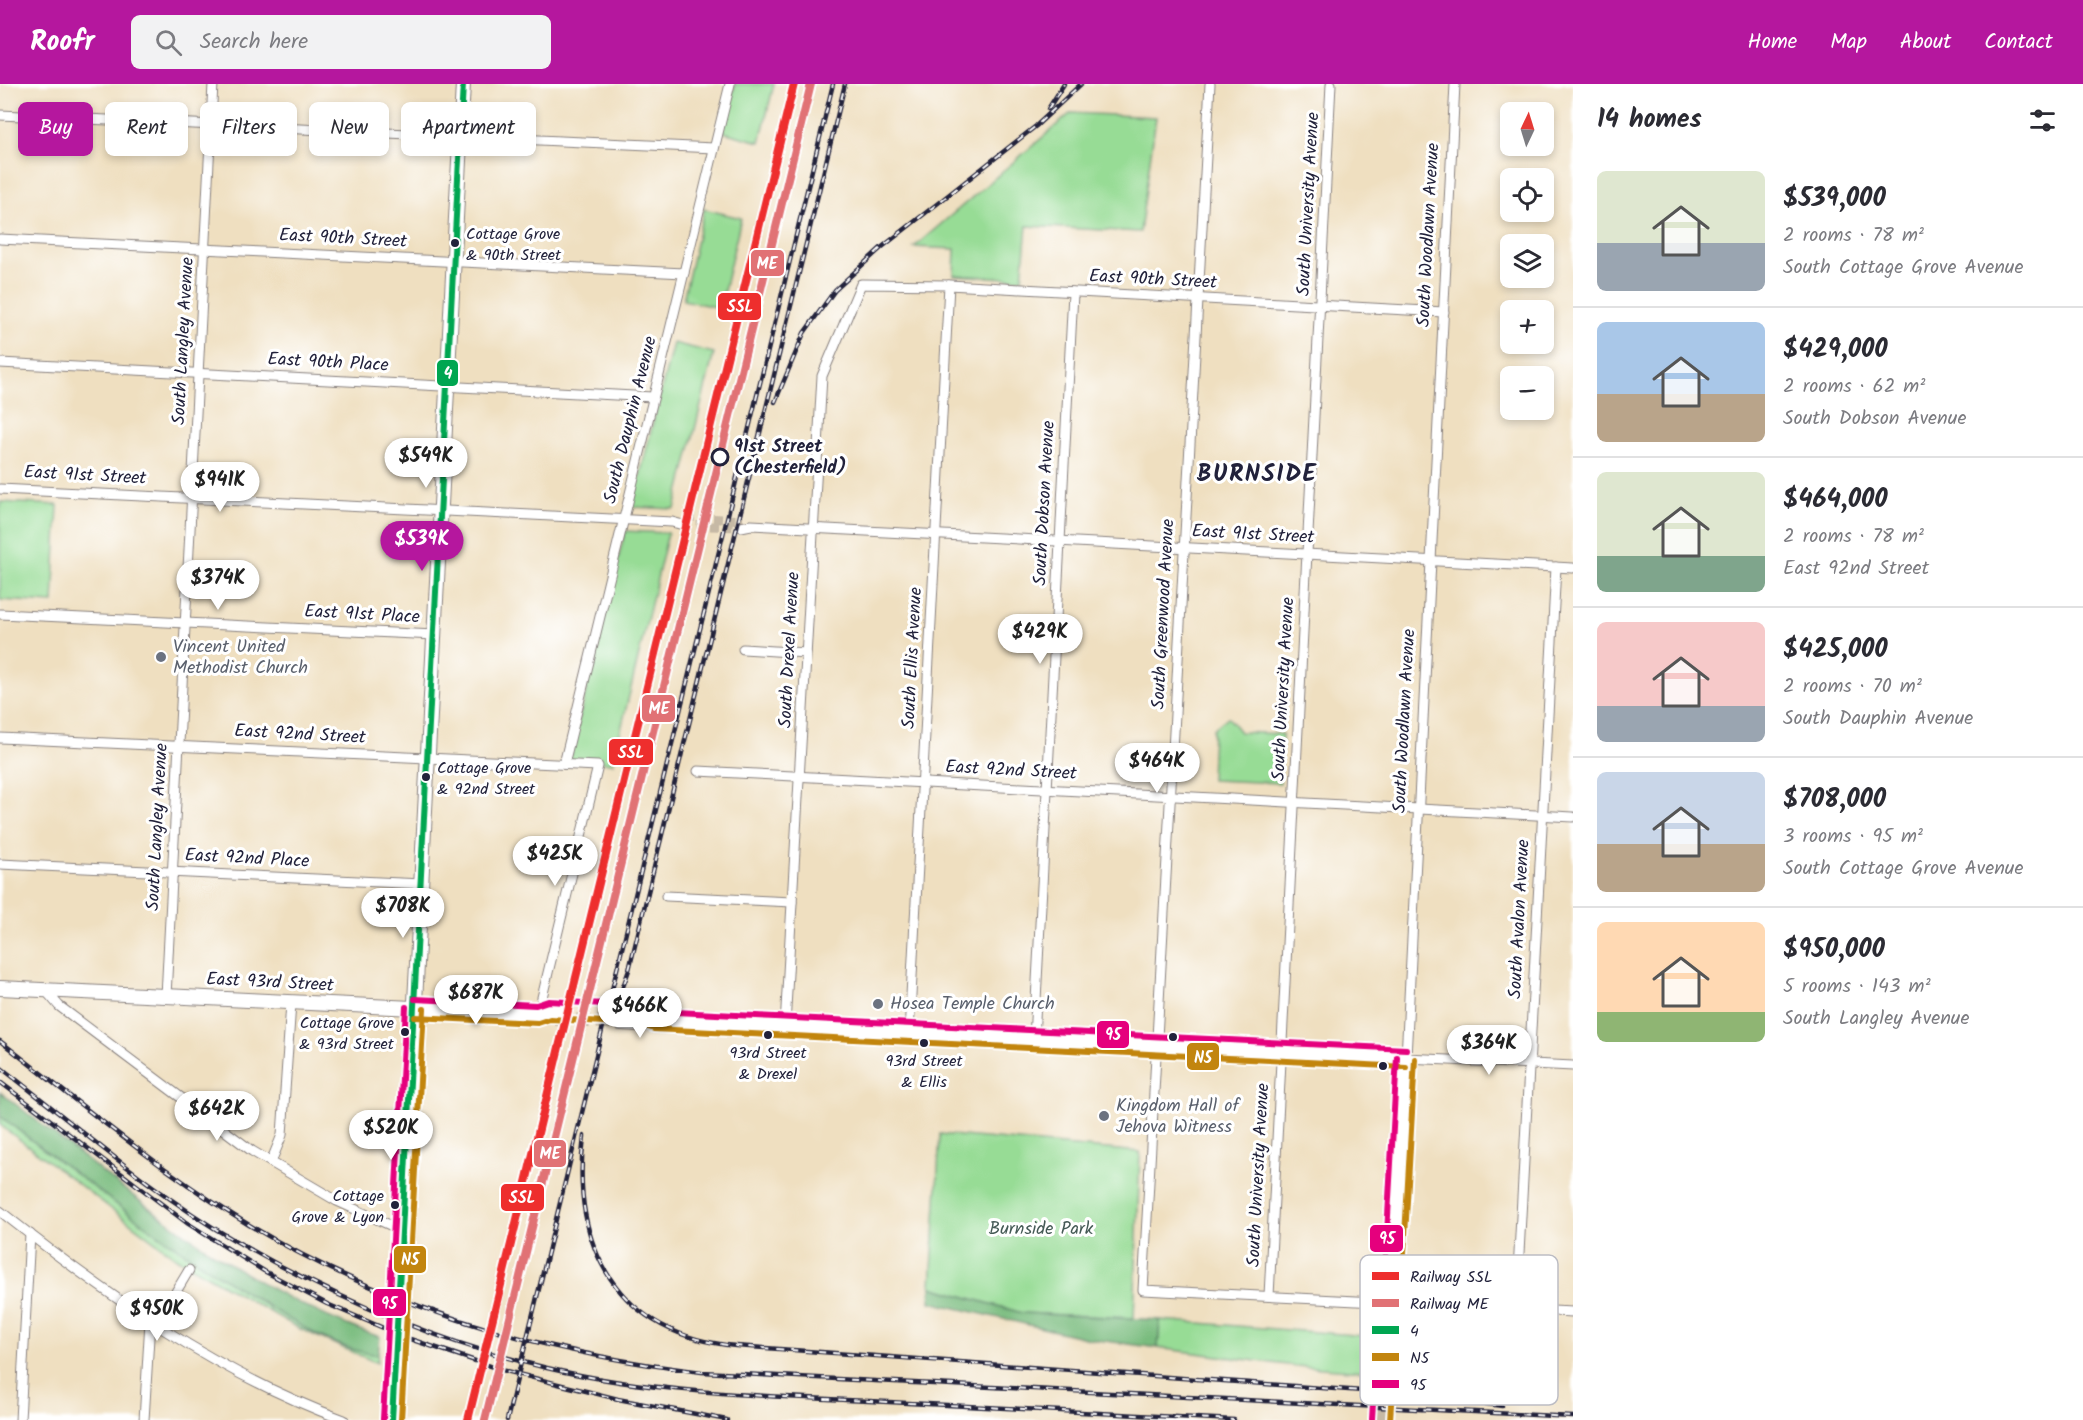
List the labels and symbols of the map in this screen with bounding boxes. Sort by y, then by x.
north arrow [1500,102,1554,156]
street label: South University Avenue [1290,111,1328,297]
street label: South Woodlawn Avenue [1410,142,1448,328]
street label: East 90th Street [278,221,409,257]
place label: Cottage Grove & 90th Street [466,222,562,268]
marker: Cottage Grove & 90th Street [449,237,461,249]
line badge: ME [750,249,785,277]
text: ME [757,252,779,277]
street label: South Langley Avenue [165,256,203,426]
street label: East 90th Street [1088,262,1219,298]
line badge: SSL [717,292,762,321]
text: SSL [727,295,753,320]
street label: South Dauphin Avenue [596,333,666,507]
street label: East 90th Place [267,345,389,381]
line badge: 4 [436,359,459,387]
text: 4 [444,362,453,387]
street label: South Dobson Avenue [1026,420,1064,586]
place label: 91st Street (Chesterfield) [734,433,847,483]
pin: $549K [384,438,468,489]
marker: 91st Street (Chesterfield) [711,448,729,466]
district label: BURNSIDE [1197,455,1318,494]
street label: East 91st Street [23,458,148,494]
pin: $941K [178,462,262,513]
street label: East 91st Street [1191,517,1316,553]
street label: South Greenwood Avenue [1145,518,1183,710]
pin: $539K [380,521,464,572]
pin: $374K [176,560,260,611]
street label: South Drexel Avenue [771,571,809,729]
street label: South Ellis Avenue [895,586,931,730]
street label: South University Avenue [1265,596,1303,782]
street label: East 91st Place [303,597,421,633]
pin: $429K [998,614,1082,665]
street label: South Woodlawn Avenue [1386,628,1424,814]
place label: Vincent United Methodist Church [173,633,308,683]
marker: Vincent United Methodist Church [154,650,168,664]
line badge: ME [641,694,676,723]
text: ME [649,697,671,722]
street label: East 92nd Street [234,717,367,753]
line badge: SSL [608,738,654,766]
text: SSL [618,741,644,766]
street label: South Langley Avenue [139,742,177,912]
pin: $464K [1115,743,1199,794]
street label: East 92nd Street [945,753,1078,789]
place label: Cottage Grove & 92nd Street [437,756,536,802]
marker: Cottage Grove & 92nd Street [420,771,432,783]
pin: $425K [513,836,597,887]
street label: South Avalon Avenue [1501,839,1539,999]
street label: East 92nd Place [184,841,310,877]
pin: $708K [361,888,445,939]
street label: East 93rd Street [205,965,336,1001]
pin: $687K [434,975,518,1026]
pin: $466K [598,988,682,1039]
place label: Hosea Temple Church [890,990,1055,1019]
marker: Hosea Temple Church [871,997,885,1011]
place label: Cottage Grove & 93rd Street [299,1011,395,1057]
line badge: 95 [1096,1020,1130,1049]
text: 95 [1105,1023,1123,1048]
pin: $364K [1447,1025,1531,1076]
marker: Cottage Grove & 93rd Street [399,1026,411,1038]
marker: 93rd Street & Drexel [762,1029,774,1041]
unlabelled marker [1167,1031,1179,1043]
marker: 93rd Street & Ellis [918,1037,930,1049]
place label: 93rd Street & Drexel [729,1041,807,1087]
line badge: N5 [1186,1042,1220,1071]
text: N5 [1194,1046,1214,1071]
place label: 93rd Street & Ellis [885,1049,963,1095]
unlabelled marker [1377,1060,1389,1072]
street label: South University Avenue [1240,1082,1278,1268]
pin: $642K [175,1091,259,1142]
place label: Kingdom Hall of Jehova Witness [1116,1092,1241,1142]
marker: Kingdom Hall of Jehova Witness [1097,1109,1111,1123]
pin: $520K [349,1110,433,1161]
line badge: ME [533,1139,567,1168]
text: ME [540,1142,562,1167]
line badge: SSL [500,1183,545,1212]
place label: Cottage Grove & Lyon [292,1184,384,1230]
text: SSL [509,1186,535,1211]
marker: Cottage Grove & Lyon [389,1199,401,1211]
park label: Burnside Park [989,1215,1094,1244]
line badge: 95 [1369,1224,1404,1253]
text: 95 [1379,1227,1397,1252]
line badge: N5 [393,1245,427,1274]
text: N5 [401,1248,421,1273]
legend [1360,1255,1558,1405]
text: Railway SSL [1410,1265,1493,1290]
line badge: 95 [372,1288,407,1317]
pin: $950K [115,1291,199,1342]
text: 95 [381,1292,399,1317]
text: Railway ME [1410,1292,1489,1317]
text: 4 [1410,1319,1419,1344]
text: N5 [1410,1346,1431,1371]
text: 95 [1410,1373,1428,1398]

